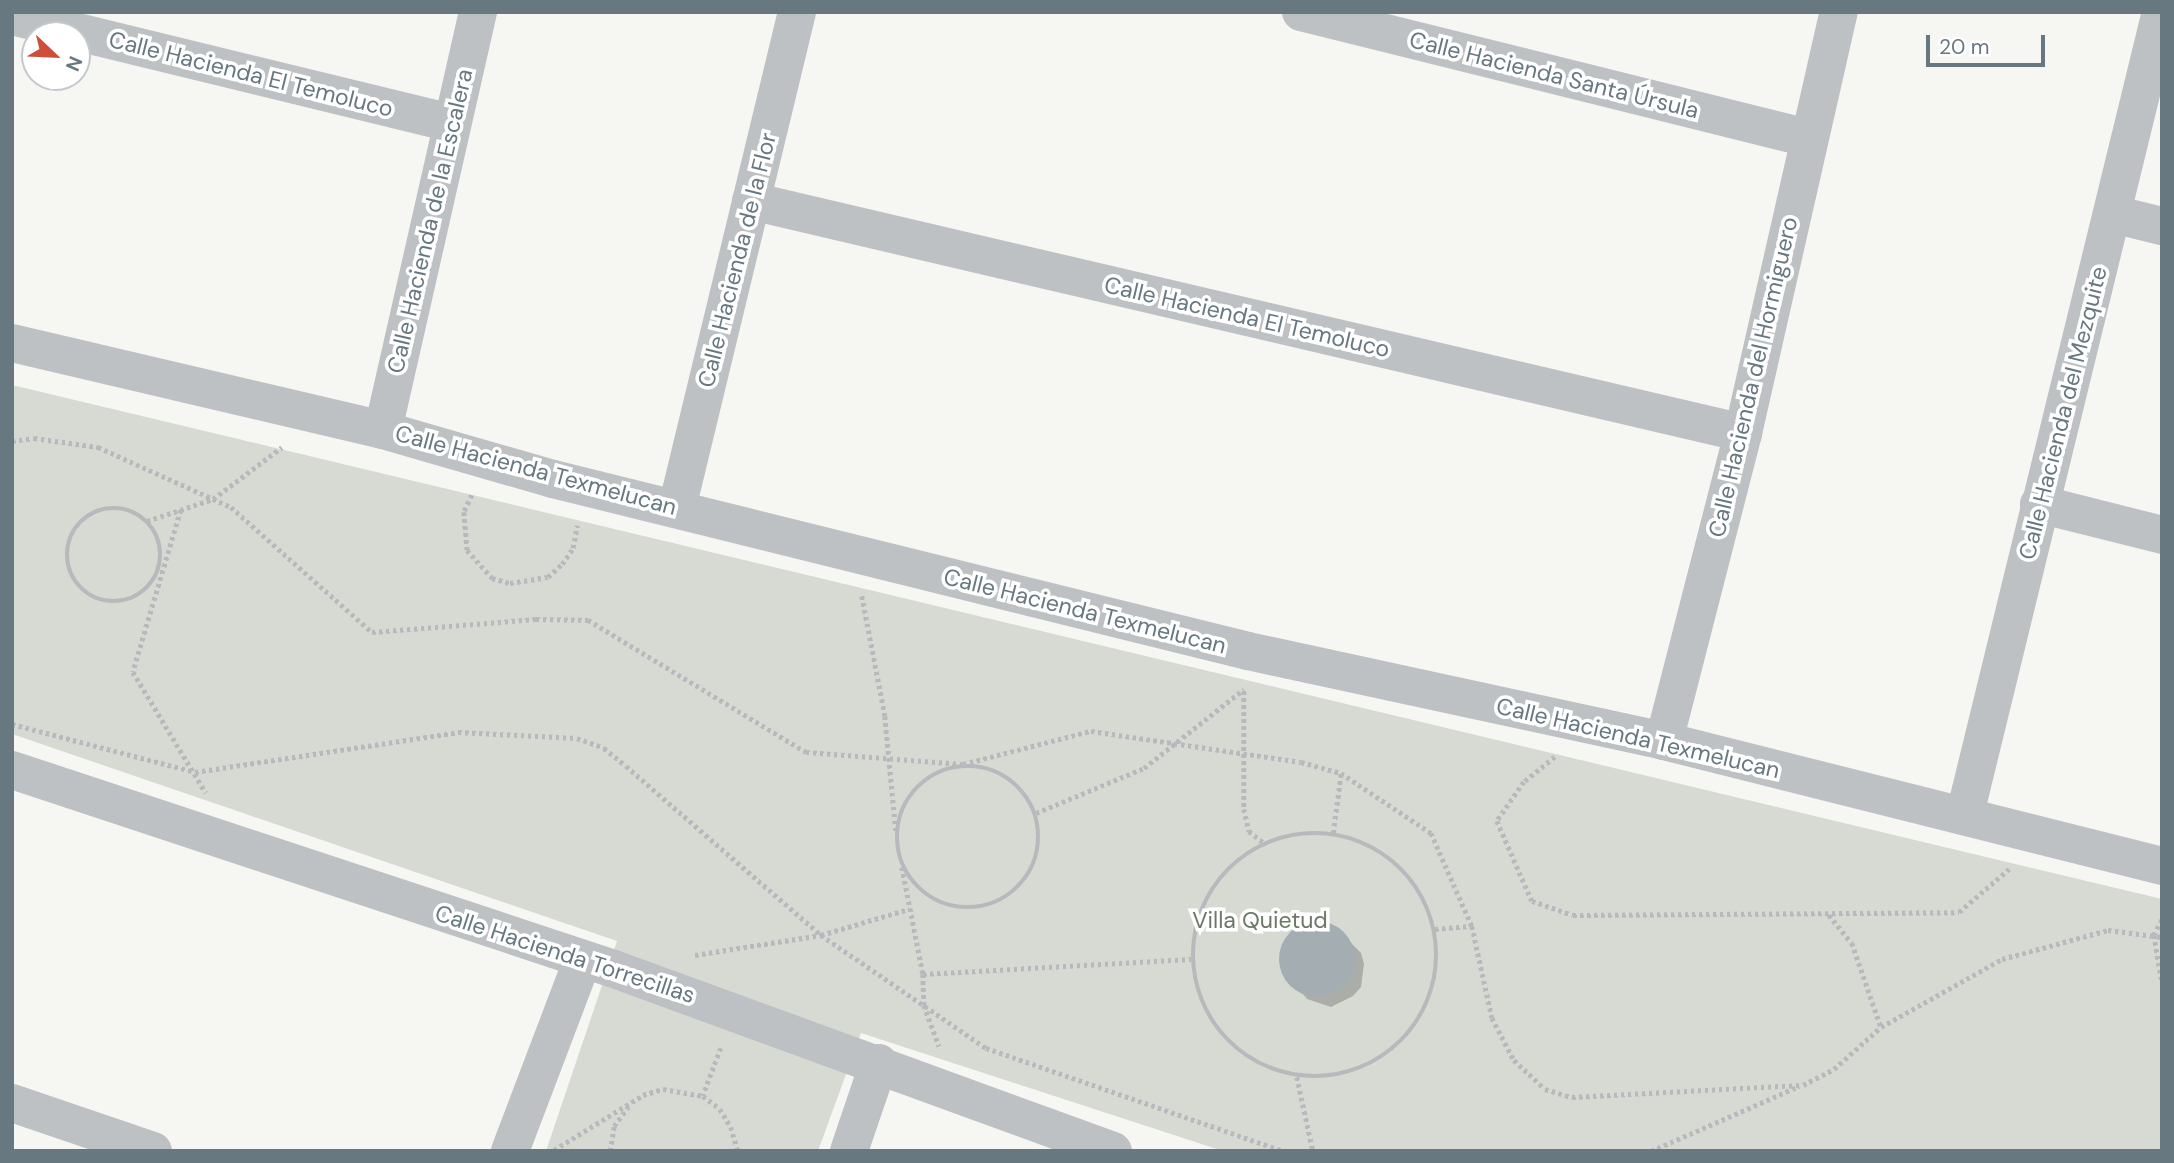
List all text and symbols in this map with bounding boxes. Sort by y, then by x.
north arrow [21,21,91,91]
scale bar [1929,21,2048,65]
street label: Calle Hacienda El Temoluco [106,25,396,123]
street label: Calle Hacienda Santa Úrsula [1406,26,1702,124]
text: 20 m [1939,33,1990,61]
text: N [60,52,88,75]
street label: Calle Hacienda de la Escalera [382,66,478,376]
street label: Calle Hacienda de la Flor [692,130,782,390]
street label: Calle Hacienda del Hormiguero [1703,214,1803,540]
street label: Calle Hacienda del Mezquite [2013,264,2113,562]
street label: Calle Hacienda El Temoluco [1102,271,1392,363]
street label: Calle Hacienda Texmelucan [392,419,680,521]
street label: Calle Hacienda Texmelucan [941,563,1229,659]
street label: Calle Hacienda Texmelucan [1494,692,1782,784]
street label: Calle Hacienda Torrecillas [432,899,698,1009]
park label: Villa Quietud [1192,906,1328,934]

